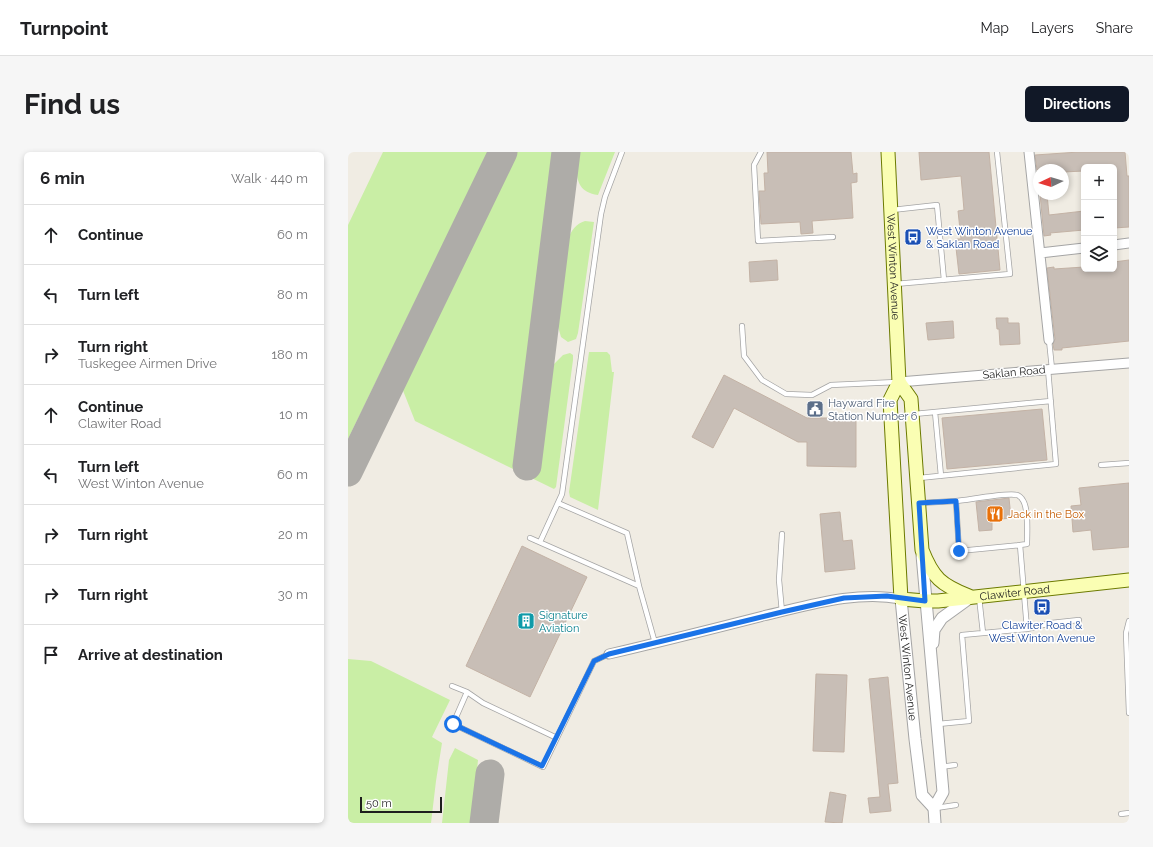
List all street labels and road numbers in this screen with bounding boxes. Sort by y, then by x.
street label: West Winton Avenue [884,213,902,321]
street label: Saklan Road [982,363,1046,382]
street label: Clawiter Road [979,583,1051,603]
street label: West Winton Avenue [896,614,919,722]

